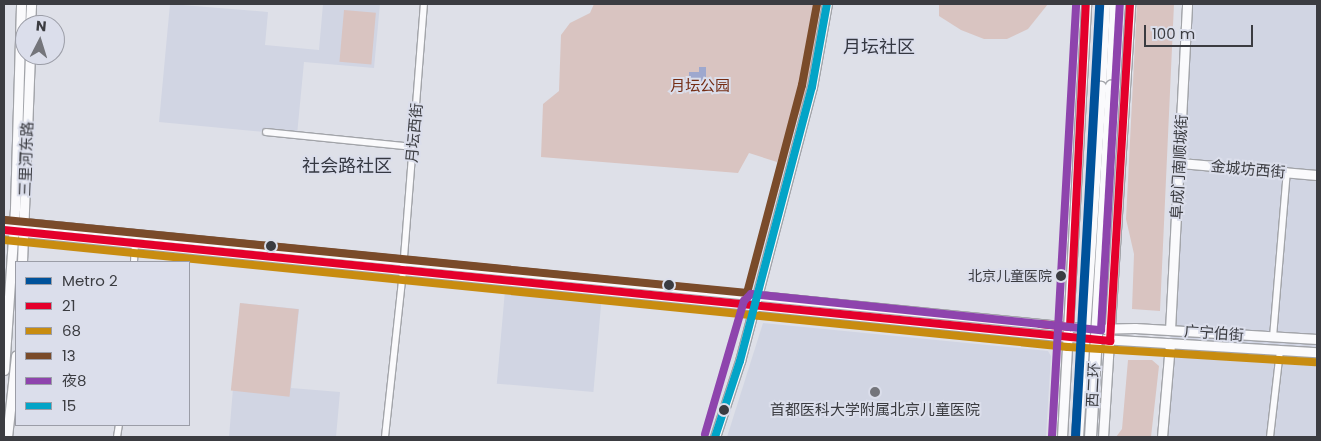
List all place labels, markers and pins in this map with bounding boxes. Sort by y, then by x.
unlabelled marker [266,241,276,251]
place label: 北京儿童医院 [968,268,1052,284]
marker: 北京儿童医院 [1056,271,1066,281]
unlabelled marker [664,280,674,290]
marker: 首都医科大学附属北京儿童医院 [868,385,882,399]
place label: 首都医科大学附属北京儿童医院 [770,401,980,419]
unlabelled marker [719,405,729,415]

